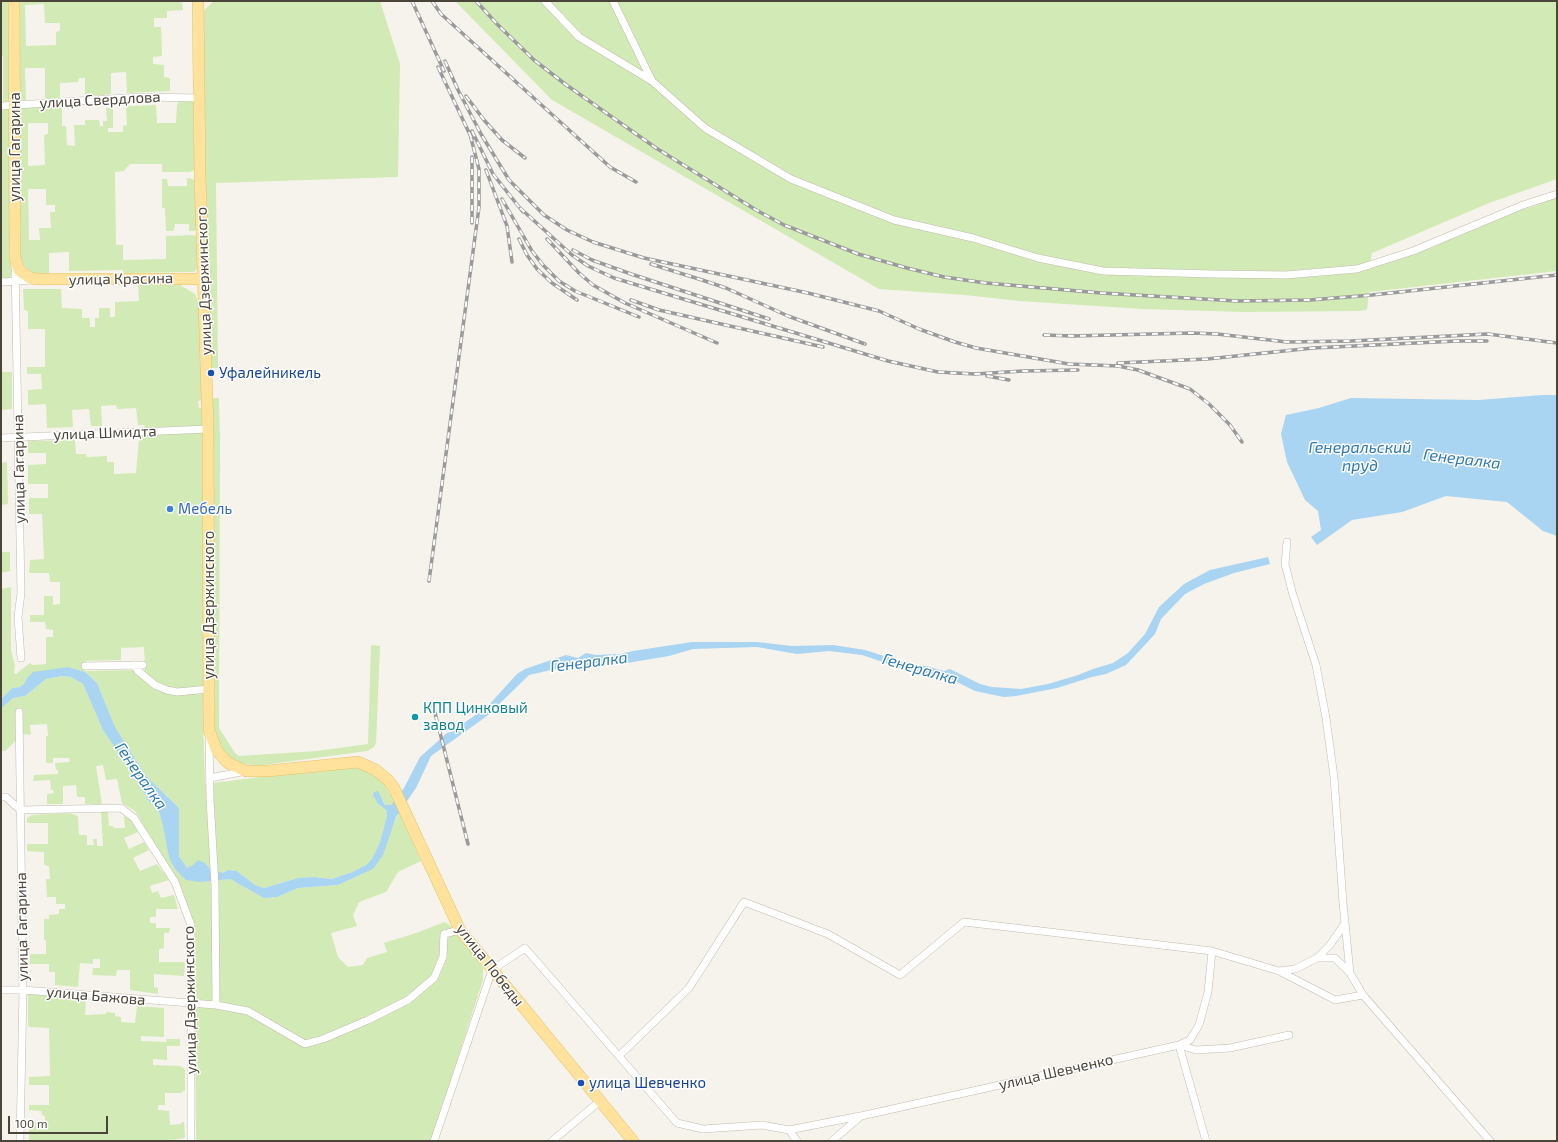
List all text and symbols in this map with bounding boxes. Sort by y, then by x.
street label: улица Свердлова [39,88,161,112]
street label: улица Гагарина [6,92,24,202]
street label: улица Дзержинского [192,206,216,356]
street label: улица Красина [69,269,173,289]
place label: Уфалейникель [219,364,321,382]
marker: Уфалейникель [206,368,216,378]
street label: улица Гагарина [9,414,29,524]
street label: улица Шмидта [53,422,157,444]
water label: Генеральский пруд [1309,438,1411,476]
water label: Генералка [1422,445,1502,473]
place label: Мебель [178,500,232,518]
marker: Мебель [165,504,175,514]
street label: улица Дзержинского [200,531,218,679]
water label: Генералка [549,648,629,676]
water label: Генералка [880,649,960,689]
place label: КПП Цинковый завод [423,699,528,734]
marker: КПП Цинковый завод [410,712,420,722]
water label: Генералка [111,739,171,813]
street label: улица Гагарина [12,872,32,982]
street label: улица Победы [452,920,528,1010]
street label: улица Дзержинского [180,926,200,1074]
street label: улица Бажова [46,983,146,1009]
street label: улица Шевченко [997,1050,1115,1094]
place label: улица Шевченко [589,1074,706,1092]
marker: улица Шевченко [576,1078,586,1088]
scale bar [10,1108,110,1134]
text: 100 m [15,1116,47,1130]

